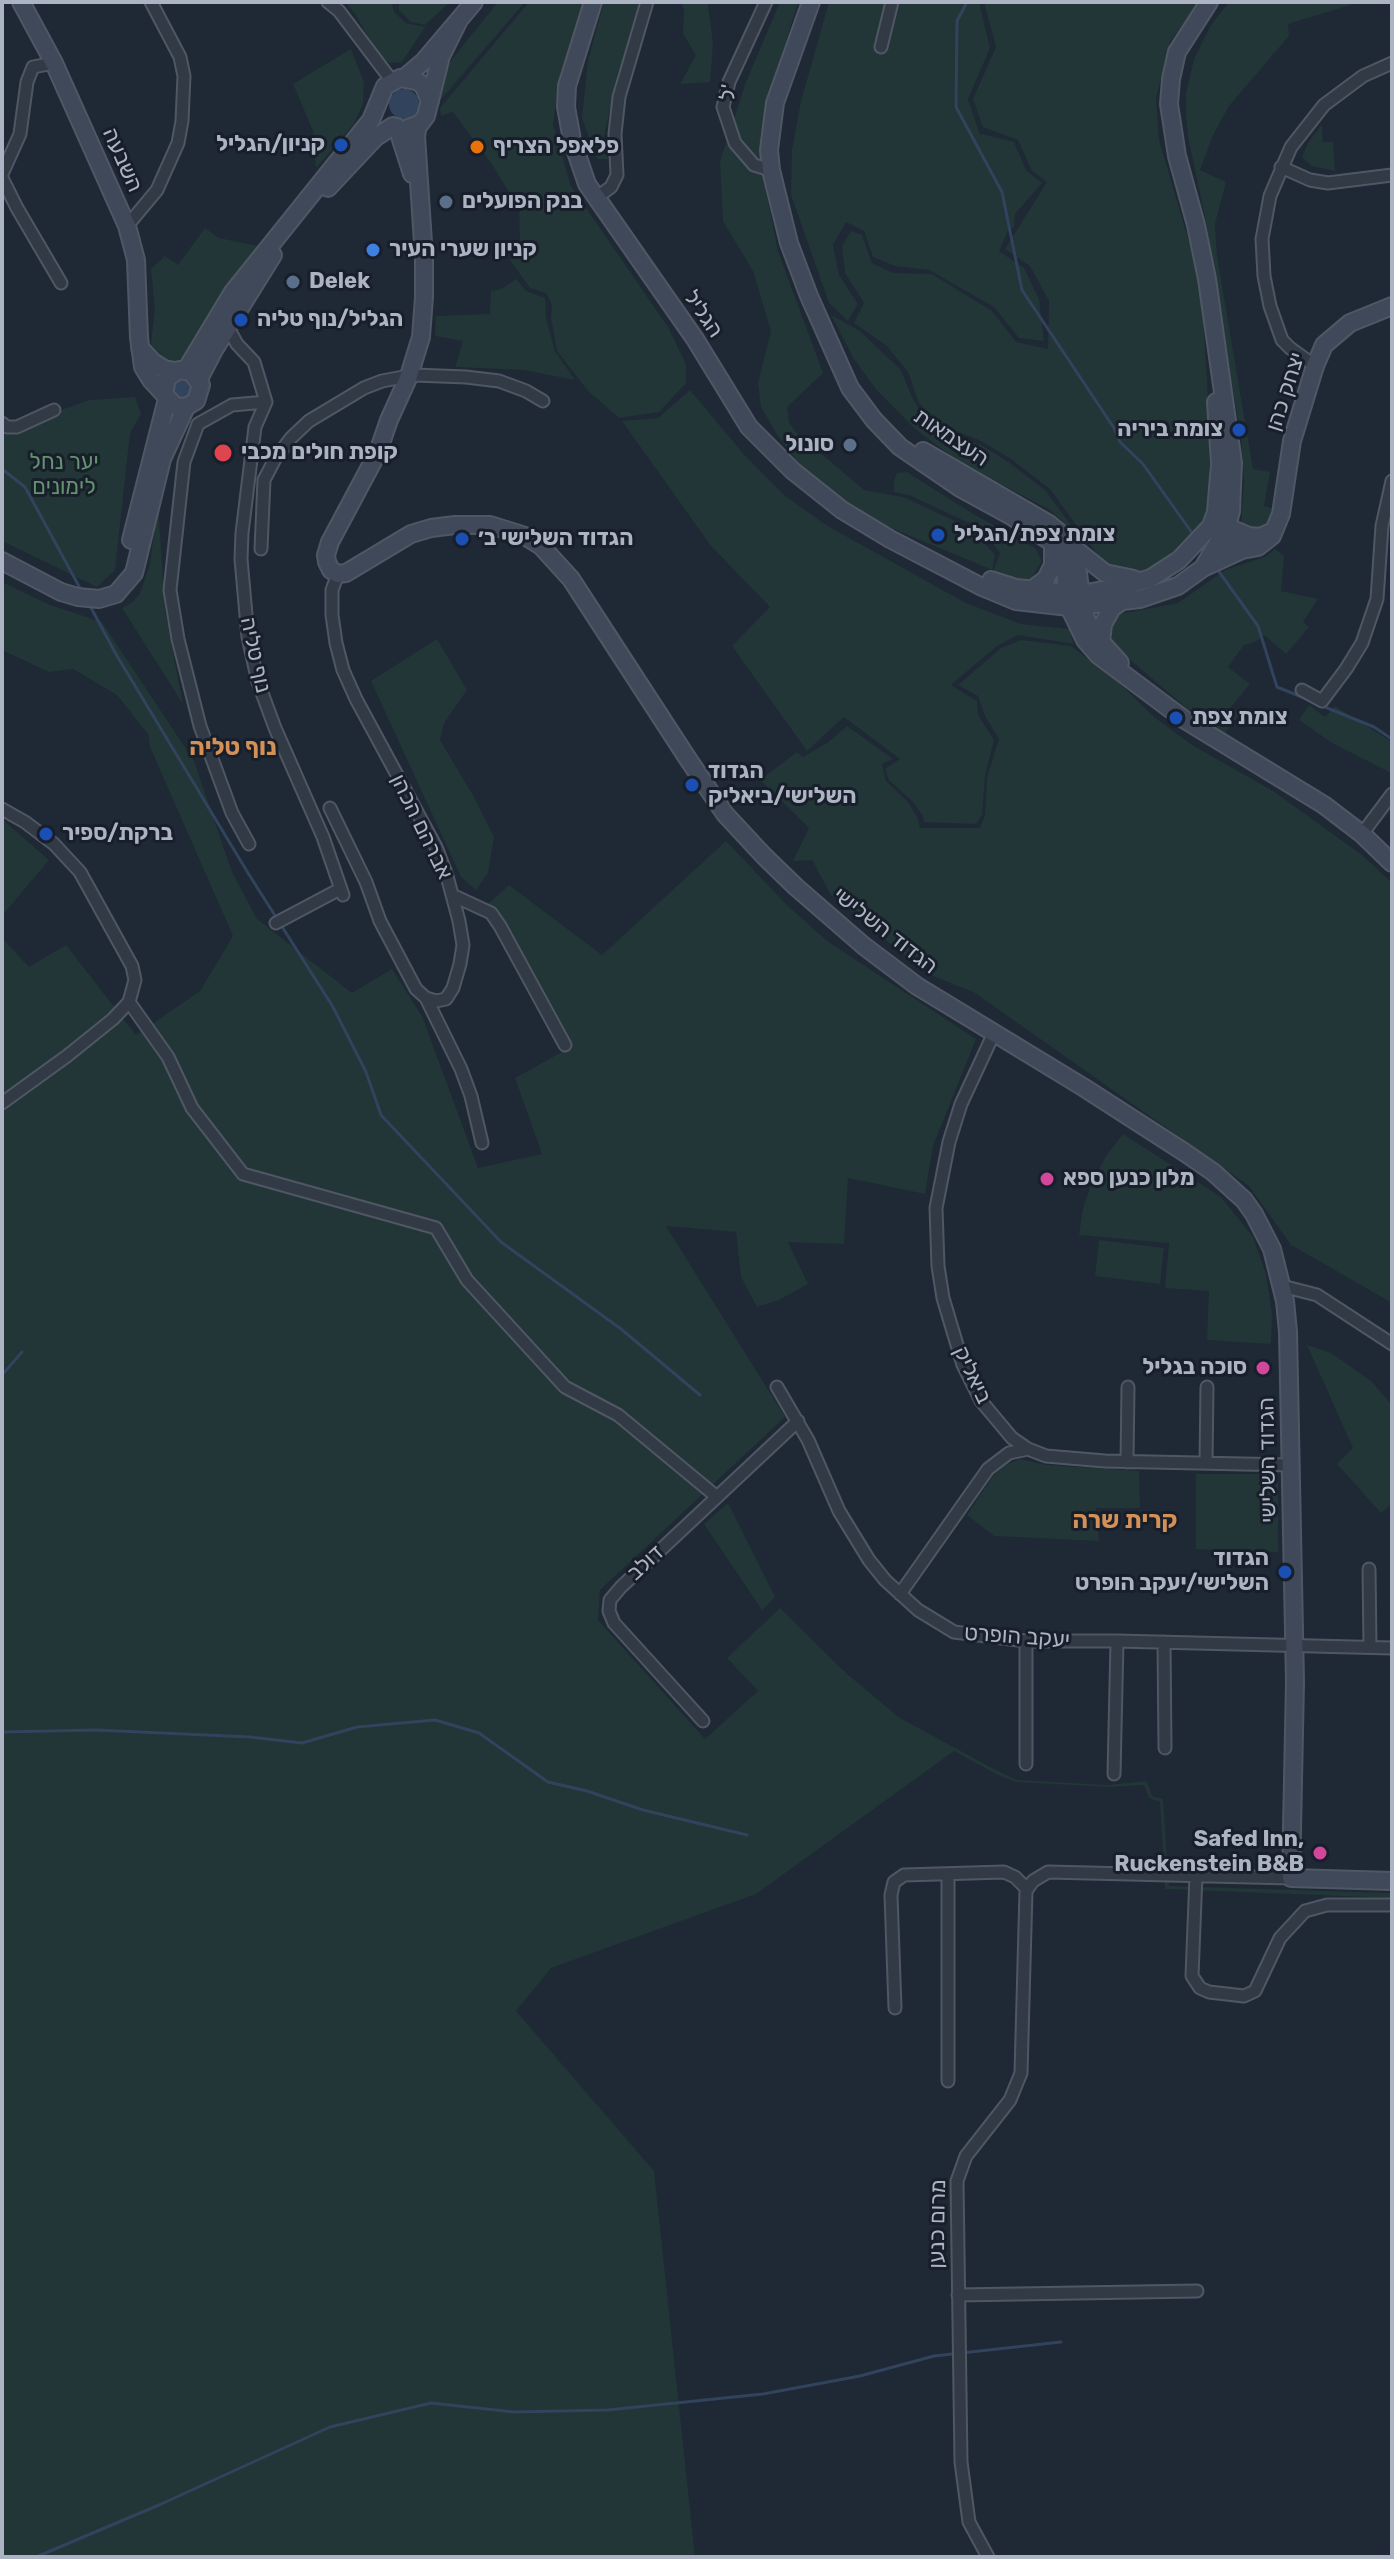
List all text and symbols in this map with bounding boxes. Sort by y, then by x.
street label: ל' [714,82,744,104]
street label: השבעה [96,124,148,196]
place label: קניון/הגליל [216,132,325,158]
place label: פלאפל הצריף [493,134,619,160]
marker: קניון/הגליל [332,136,350,154]
marker: פלאפל הצריף [468,138,486,156]
place label: בנק הפועלים [462,189,583,215]
marker: בנק הפועלים [437,193,455,211]
place label: קניון שערי העיר [389,237,537,263]
marker: קניון שערי העיר [364,241,382,259]
place label: Delek [309,269,370,295]
marker: Delek [284,273,302,291]
street label: הגליל [678,285,728,343]
place label: הגליל/נוף טליה [257,307,403,333]
marker: הגליל/נוף טליה [232,311,250,329]
street label: יצחק כהן [1261,349,1311,435]
street label: העצמאות [909,403,993,473]
place label: צומת ביריה [1117,417,1223,443]
marker: צומת ביריה [1230,421,1248,439]
place label: סונול [786,432,834,458]
marker: סונול [841,436,859,454]
place label: קופת חולים מכבי [241,440,398,466]
marker: קופת חולים מכבי [212,442,234,464]
park label: יער נחל לימונים [29,450,99,502]
place label: צומת צפת/הגליל [954,522,1115,548]
place label: הגדוד השלישי ב׳ [478,526,633,552]
marker: צומת צפת/הגליל [929,526,947,544]
marker: הגדוד השלישי ב׳ [453,530,471,548]
street label: נוף טליה [234,615,276,695]
place label: צומת צפת [1192,705,1288,731]
marker: צומת צפת [1167,709,1185,727]
district label: נוף טליה [189,734,277,762]
place label: הגדוד השלישי/ביאליק [708,759,857,810]
street label: אברהם הכהן [384,770,458,884]
marker: הגדוד השלישי/ביאליק [683,776,701,794]
place label: ברקת/ספיר [62,821,173,847]
marker: ברקת/ספיר [37,825,55,843]
street label: הגדוד השלישי [827,882,943,980]
place label: מלון כנען ספא [1063,1166,1194,1192]
marker: מלון כנען ספא [1038,1170,1056,1188]
street label: ביאליק [947,1342,997,1408]
place label: סוכה בגליל [1143,1355,1247,1381]
marker: סוכה בגליל [1254,1359,1272,1377]
street label: הגדוד השלישי [1254,1397,1282,1523]
district label: קרית שרה [1073,1507,1177,1535]
street label: דולב [622,1540,670,1586]
place label: הגדוד השלישי/יעקב הופרט [1075,1546,1269,1598]
marker: הגדוד השלישי/יעקב הופרט [1276,1563,1294,1581]
street label: יעקב הופרט [963,1620,1071,1654]
place label: Safed Inn, Ruckenstein B&B [1114,1827,1304,1878]
marker: Safed Inn, Ruckenstein B&B [1311,1844,1329,1862]
street label: מרום כנען [924,2179,952,2269]

